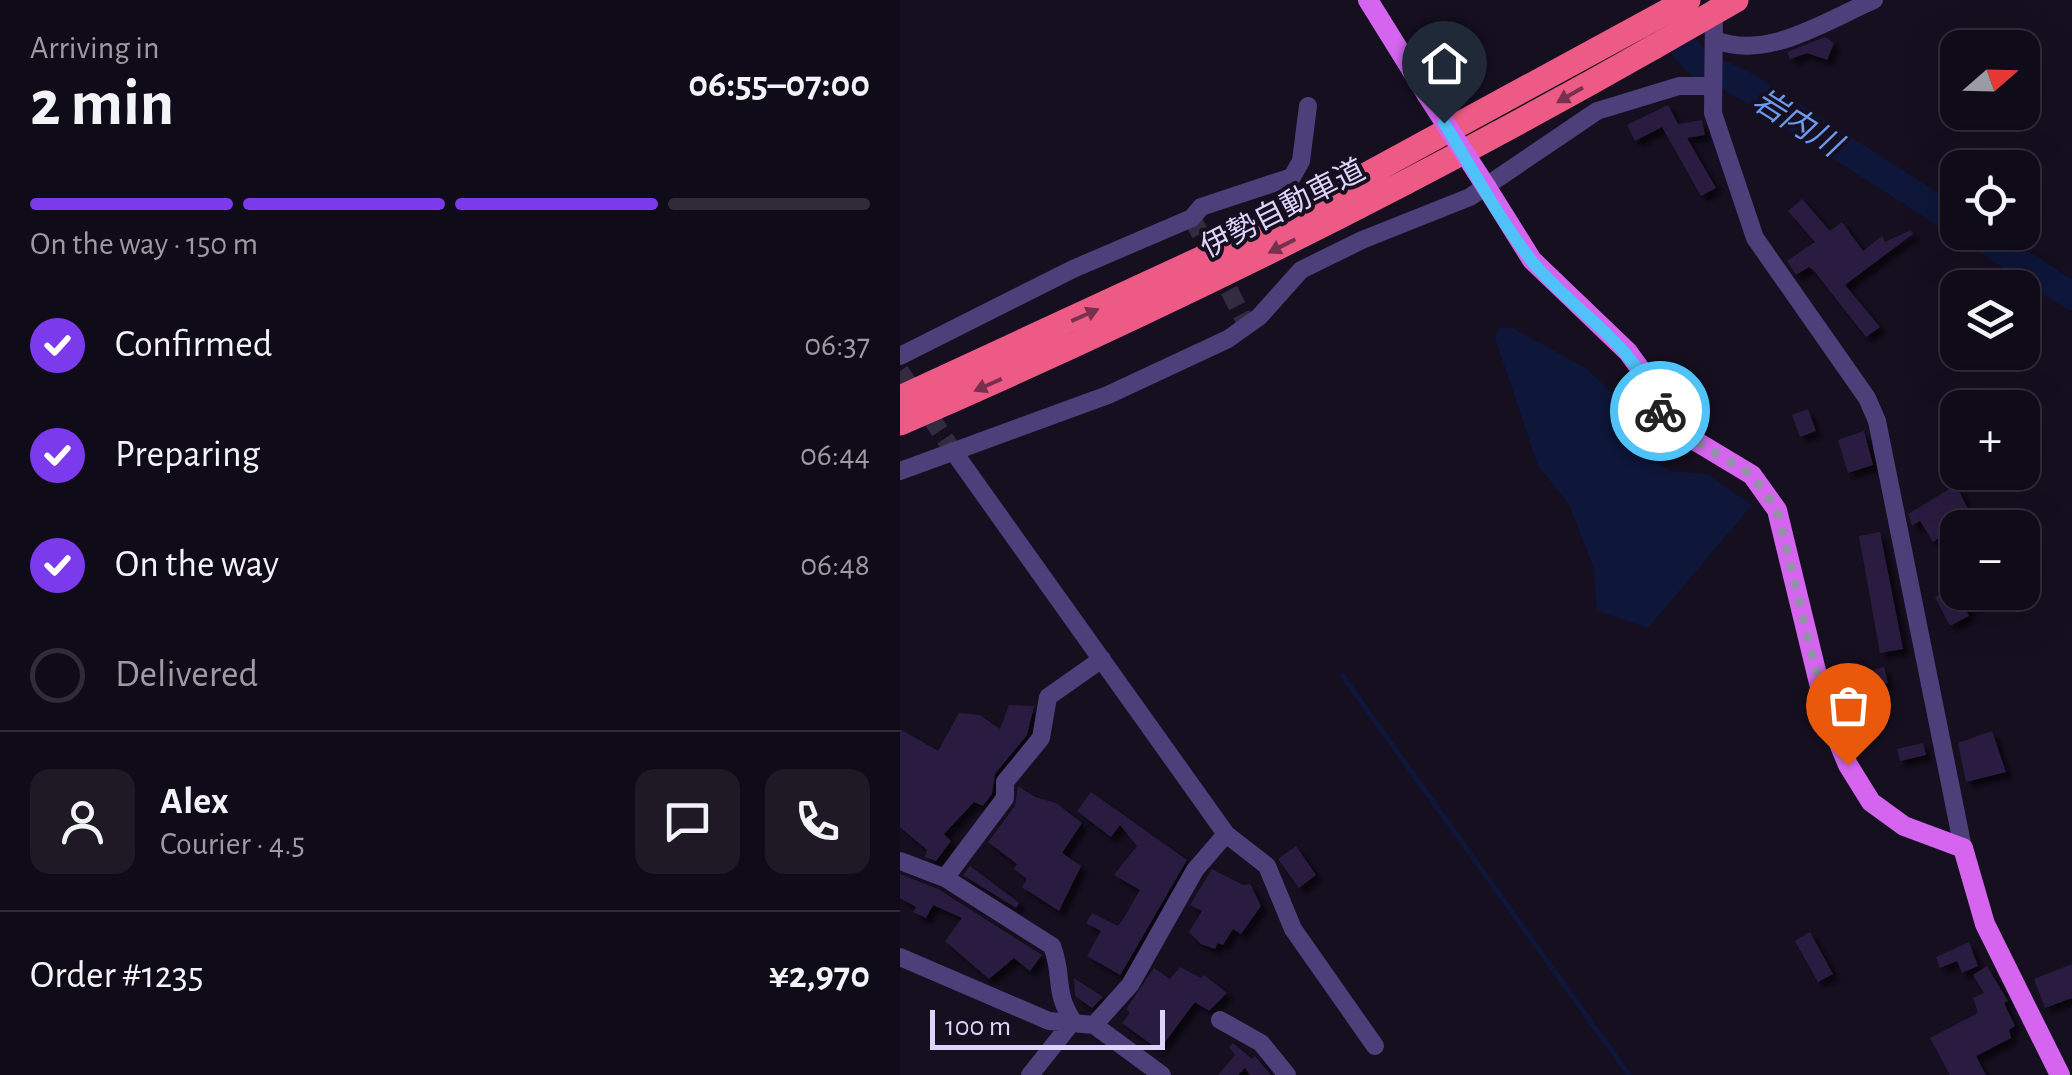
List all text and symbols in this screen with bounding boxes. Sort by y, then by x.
pin [1402,21,1487,124]
north arrow [1940,30,2040,130]
map controls [1940,30,2040,610]
text: Arriving in [30,32,159,64]
icon: home [1417,36,1472,91]
text: 06:55–07:00 [688,66,870,104]
text: 2 min [30,72,174,137]
water label: 岩内川 [1748,83,1849,164]
one-way arrow [1555,86,1584,103]
button: locate [1940,150,2040,250]
street label: 伊勢自動車道 [1195,153,1370,263]
text: On the way · 150 m [30,228,258,260]
one-way arrow [1268,238,1297,255]
button: layers [1940,270,2040,370]
one-way arrow [1071,307,1100,324]
icon: check [30,318,85,373]
text: Confirmed [115,326,272,364]
text: 06:37 [804,329,870,361]
courier [1610,361,1710,461]
one-way arrow [973,377,1003,393]
icon: bike [1633,384,1688,439]
button: + [1940,390,2040,490]
icon: check [30,428,85,483]
text: Preparing [115,436,260,474]
text: 06:44 [800,439,870,471]
button: − [1940,510,2040,610]
icon: check [30,538,85,593]
text: On the way [115,546,279,584]
text: 06:48 [800,549,870,581]
text: Delivered [115,656,258,694]
pin [1806,663,1891,766]
icon: bag [1821,678,1876,733]
button: person [30,769,135,874]
button: chat [635,769,740,874]
button: phone [765,769,870,874]
text: Alex [160,783,229,821]
text: Courier · 4.5 [160,828,305,860]
text: Order #1235 [30,957,204,995]
text: ¥2,970 [769,957,870,995]
scale bar [930,1005,1165,1050]
text: 100 m [945,1013,1011,1041]

